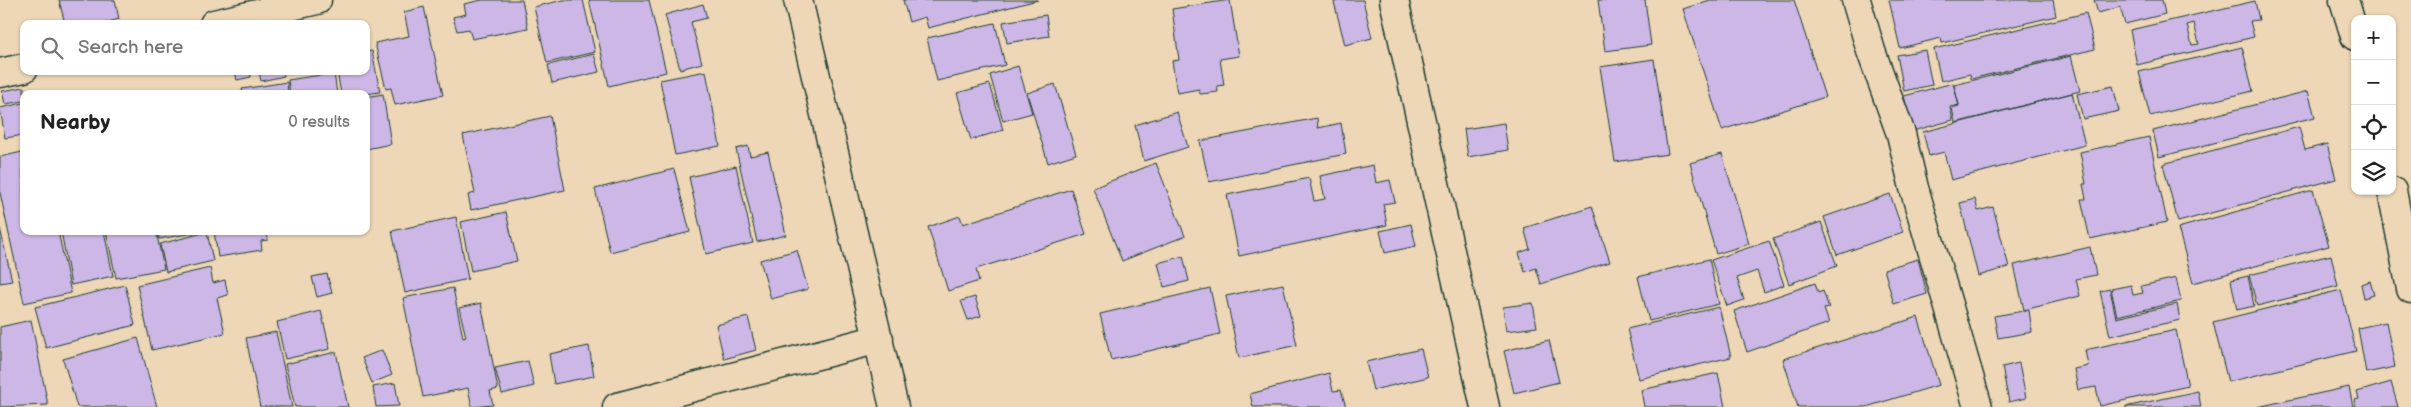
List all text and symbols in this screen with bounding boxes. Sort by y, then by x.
map controls [2351,15,2396,195]
button: + [2351,15,2396,60]
search box [20,20,370,75]
icon: search [38,34,66,62]
text: Search here [78,36,183,59]
button: − [2351,60,2396,105]
button: locate [2351,105,2396,150]
text: Nearby [40,110,110,135]
text: 0 results [288,113,350,132]
button: layers [2351,150,2396,195]

